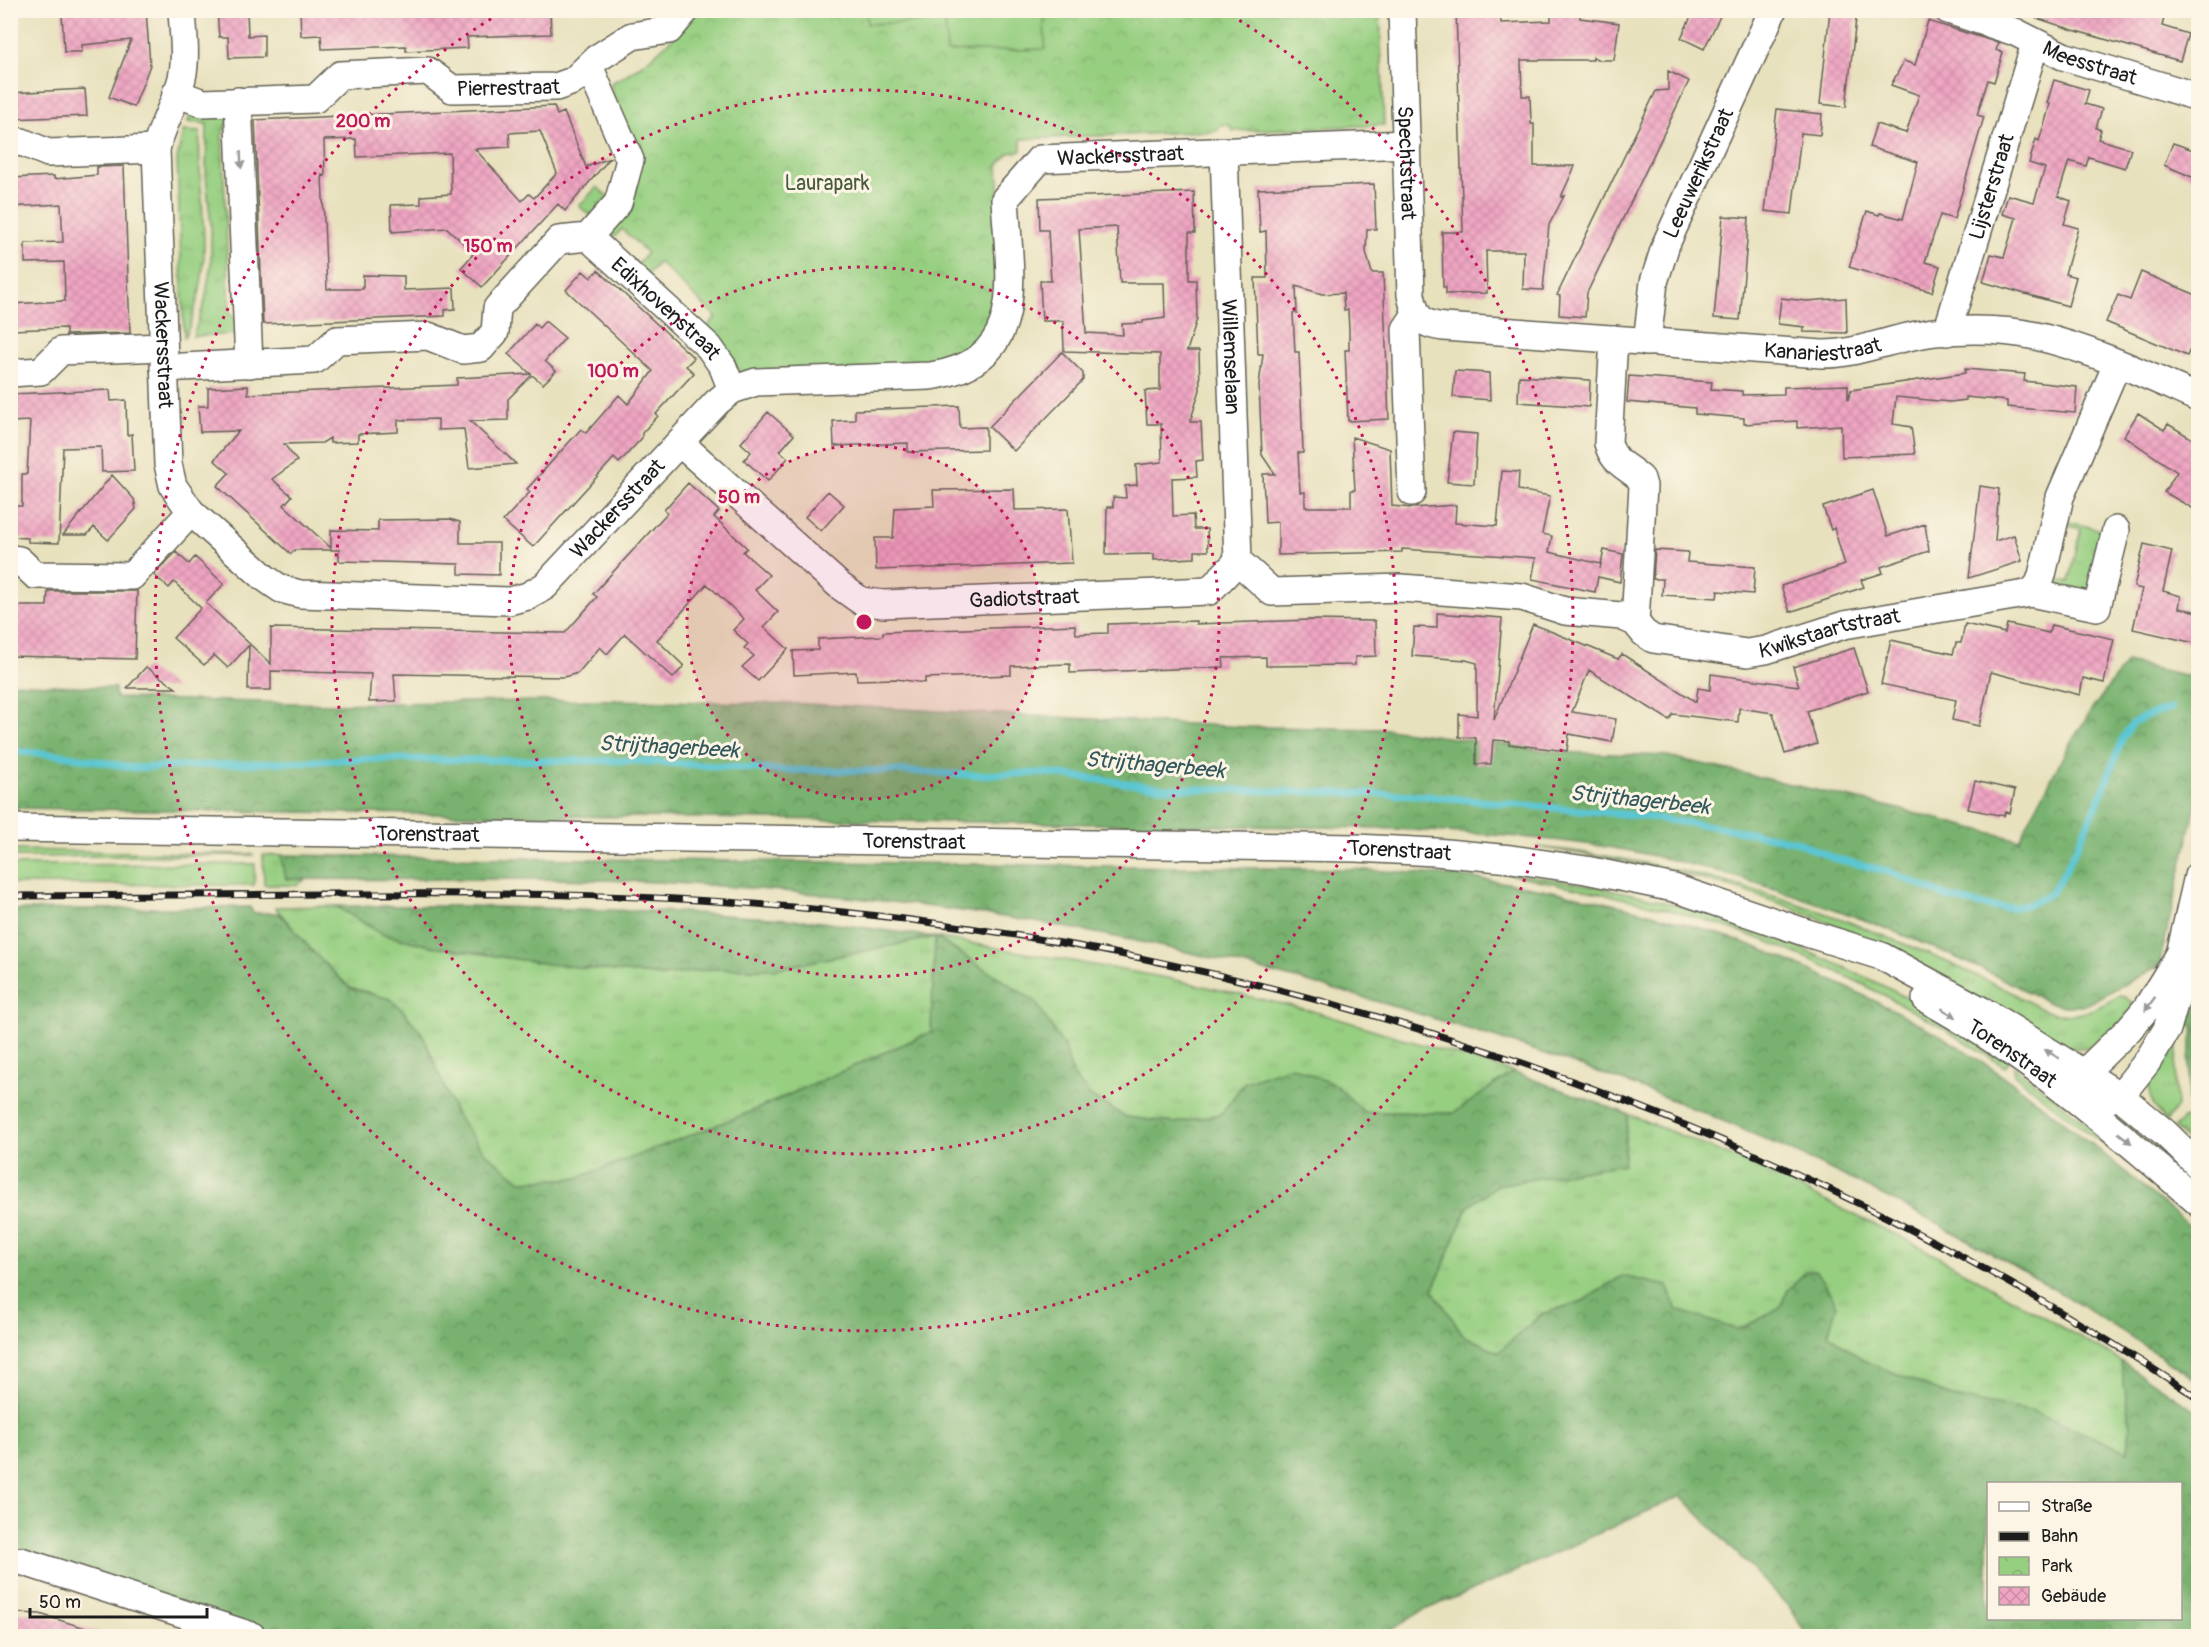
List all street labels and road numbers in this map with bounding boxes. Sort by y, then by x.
street label: Meesstraat [2038,34,2141,91]
street label: Pierrestraat [456,73,561,102]
street label: Leeuwerikstraat [1657,103,1740,243]
street label: Spechtstraat [1392,105,1422,221]
street label: Lijsterstraat [1963,130,2020,243]
street label: Wackersstraat [1056,140,1185,172]
street label: Edixhovenstraat [605,251,728,365]
street label: Wackersstraat [148,281,179,410]
street label: Willemselaan [1216,299,1246,415]
street label: Kanariestraat [1763,331,1885,368]
street label: Wackersstraat [564,453,671,564]
street label: Gadiotstraat [969,583,1080,614]
street label: Kwikstaartstraat [1757,602,1902,664]
street label: Torenstraat [376,820,480,848]
street label: Torenstraat [862,827,966,856]
street label: Torenstraat [1348,834,1453,867]
street label: Torenstraat [1962,1013,2063,1094]

